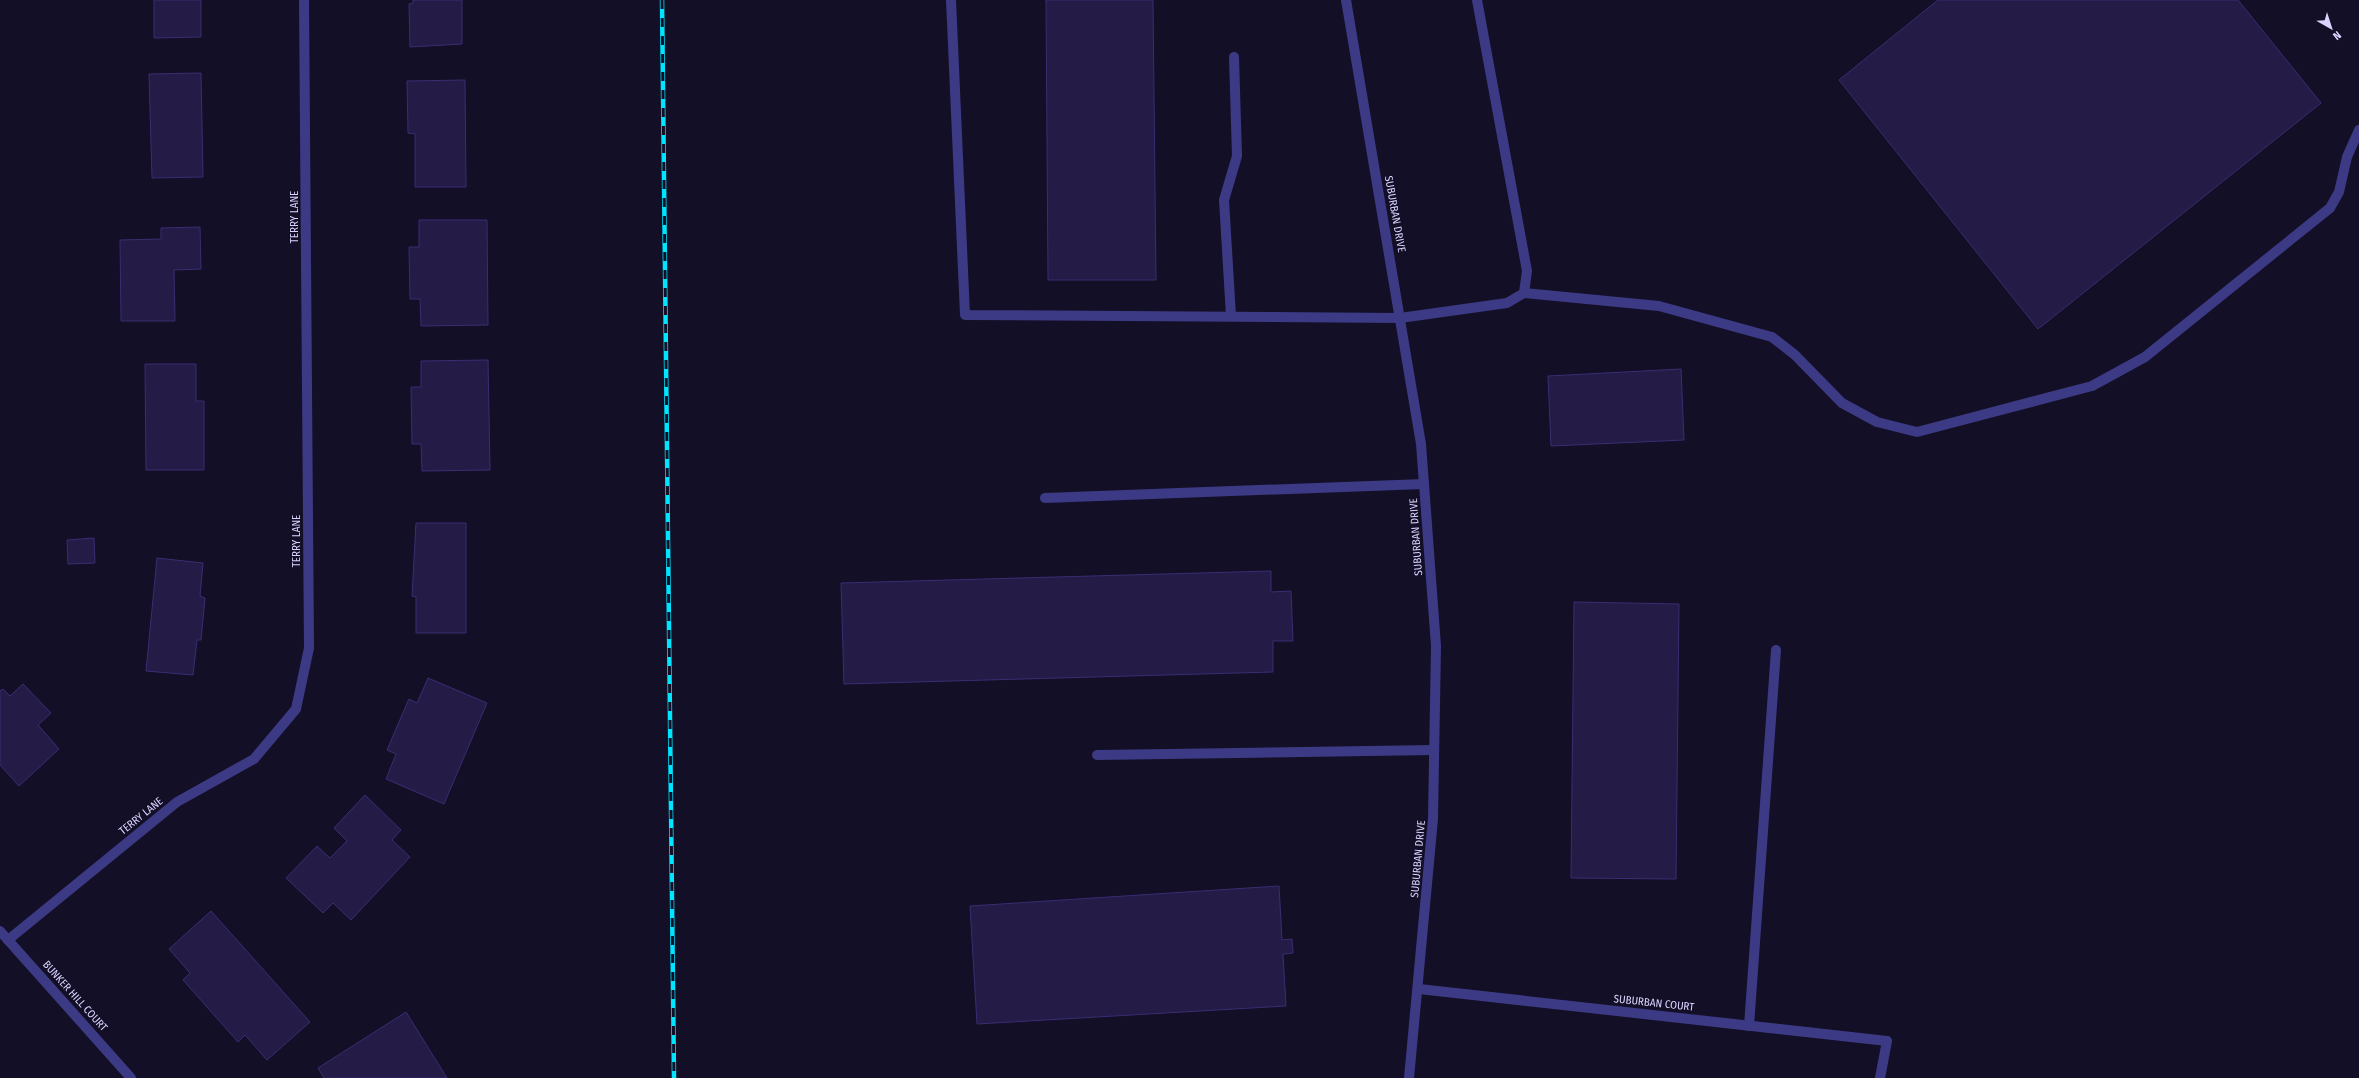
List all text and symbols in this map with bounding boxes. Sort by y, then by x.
north arrow [2311,8,2351,48]
text: N [2330,28,2344,43]
street label: SUBURBAN DRIVE [1382,175,1408,253]
street label: TERRY LANE [288,191,301,243]
street label: SUBURBAN DRIVE [1407,498,1425,576]
street label: TERRY LANE [290,515,303,567]
street label: TERRY LANE [117,794,165,838]
street label: SUBURBAN DRIVE [1408,820,1428,898]
street label: BUNKER HILL COURT [40,958,111,1035]
street label: SUBURBAN COURT [1613,992,1696,1014]

